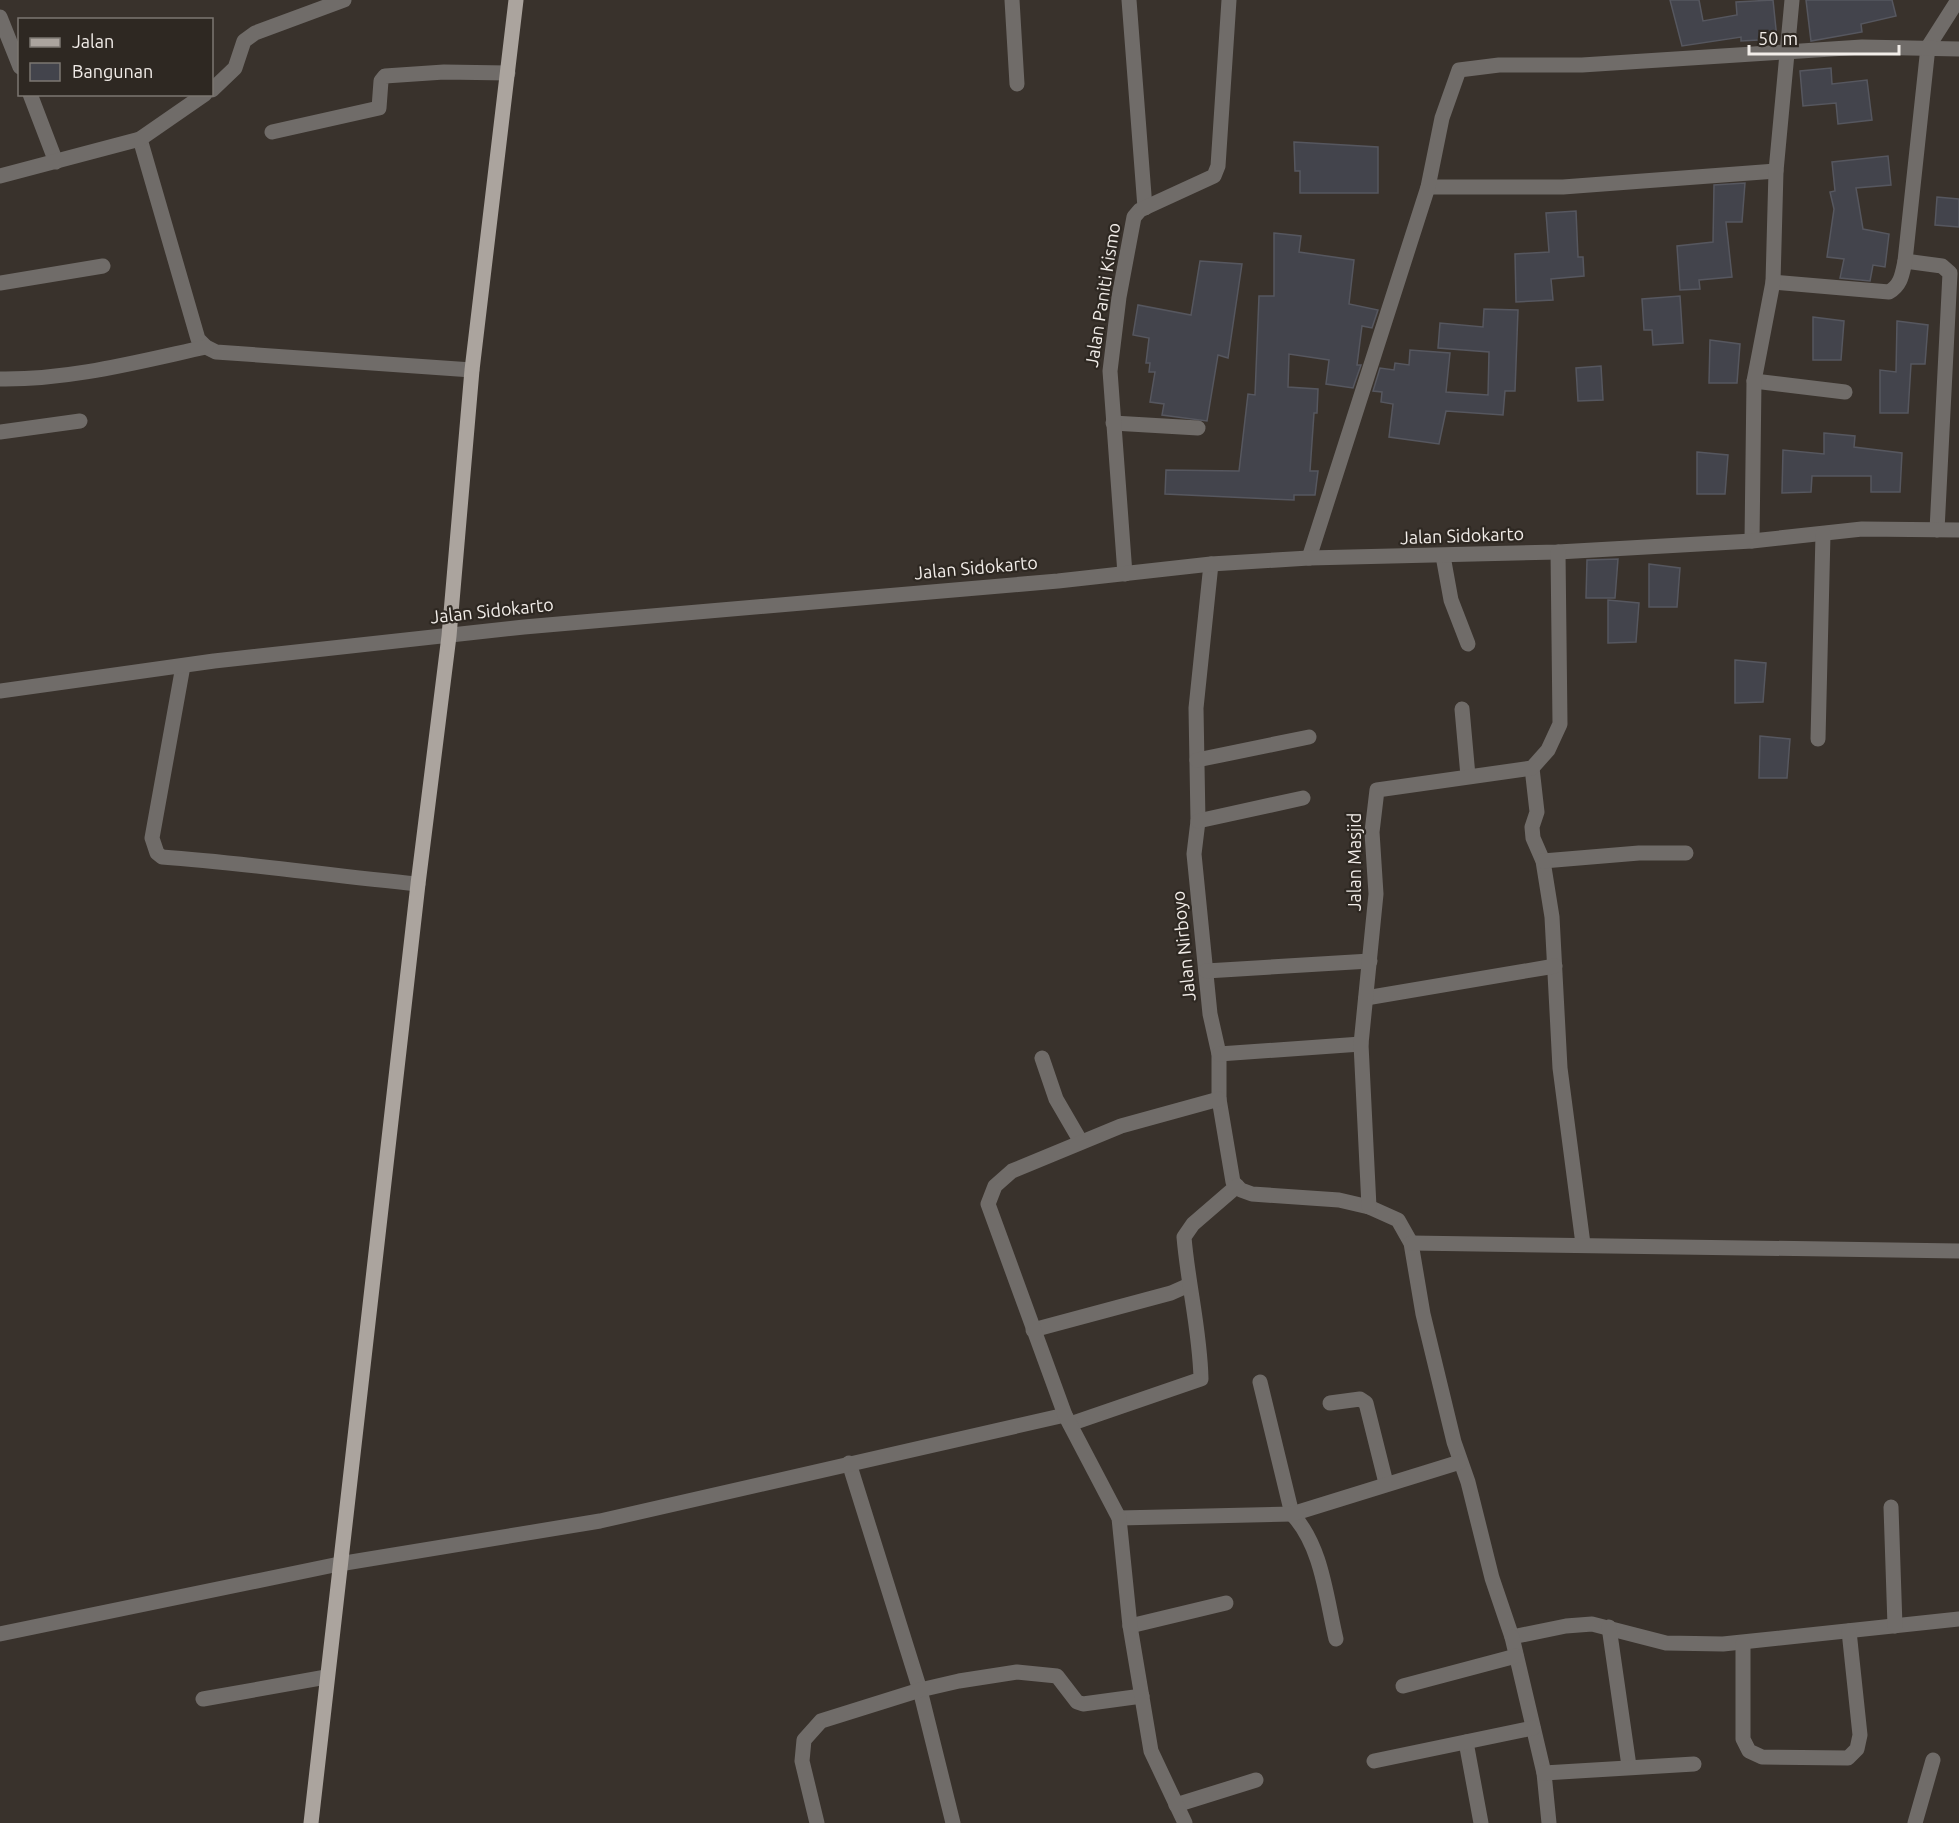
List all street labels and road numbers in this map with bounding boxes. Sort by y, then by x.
street label: Jalan Paniti Kismo [1081,221,1123,369]
street label: Jalan Sidokarto [1400,523,1524,547]
street label: Jalan Sidokarto [913,552,1039,582]
street label: Jalan Sidokarto [429,594,555,626]
street label: Jalan Masjid [1344,813,1364,911]
street label: Jalan Nirboyo [1167,890,1199,1002]

